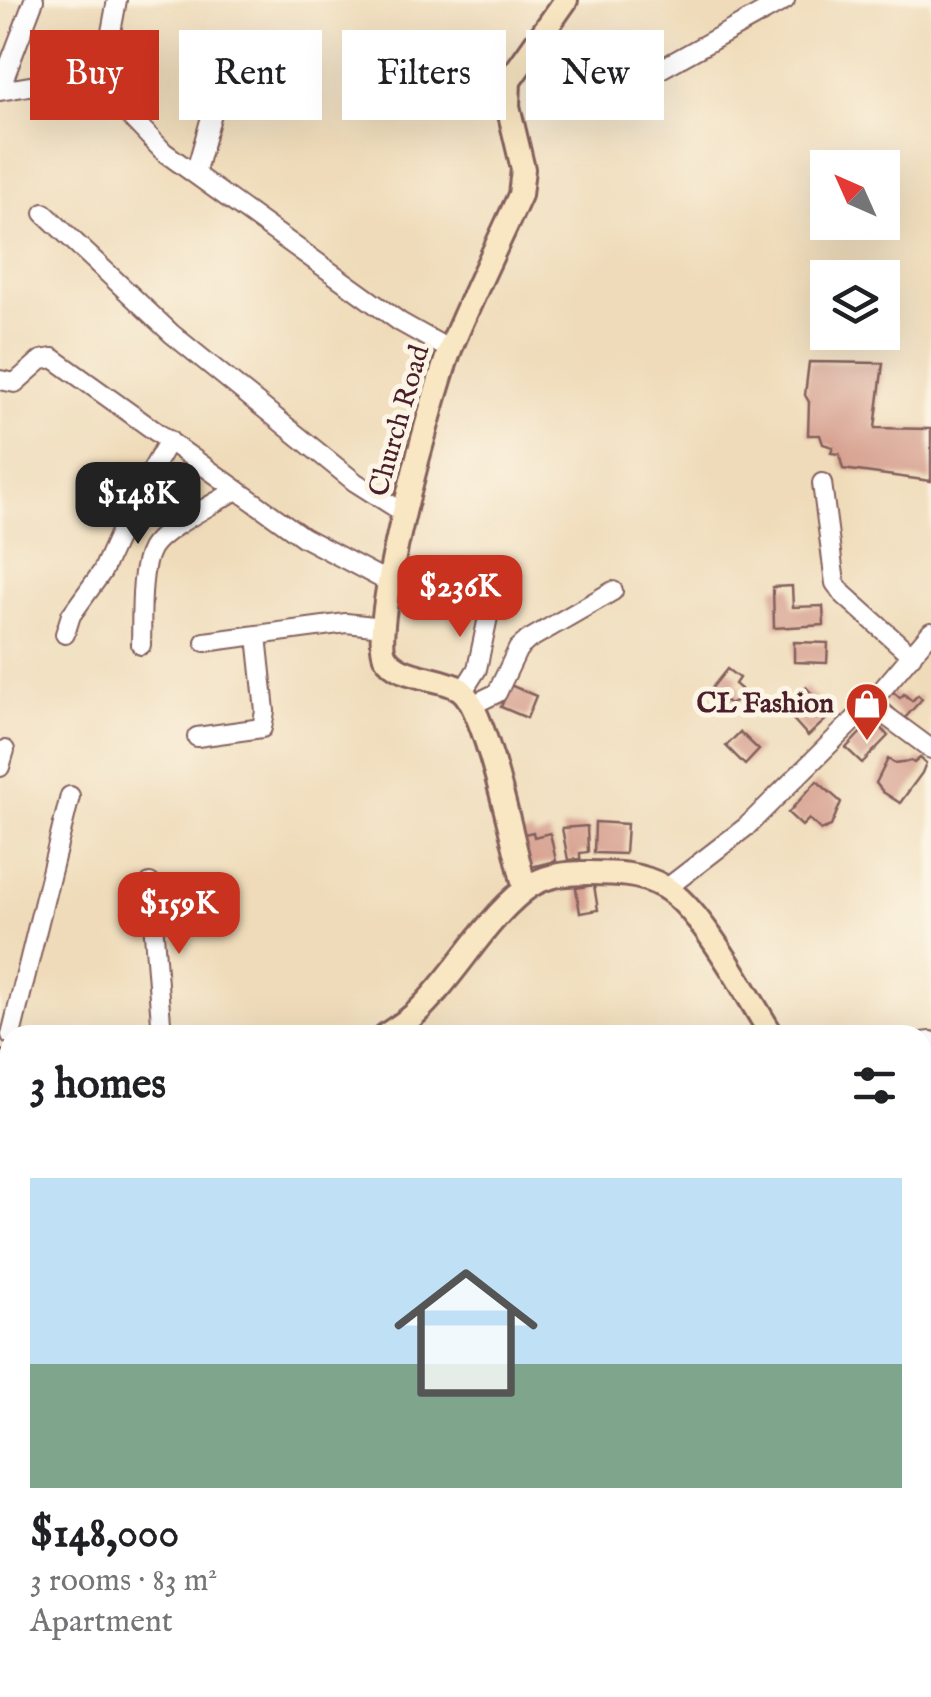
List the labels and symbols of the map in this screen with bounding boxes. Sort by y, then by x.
north arrow [810,150,900,240]
street label: Church Road [362,341,438,501]
pin: $148K [68,462,208,547]
pin: $236K [390,555,530,640]
shop icon: CL Fashion [844,681,890,742]
place label: CL Fashion [697,687,834,722]
pin: $159K [109,872,249,957]

